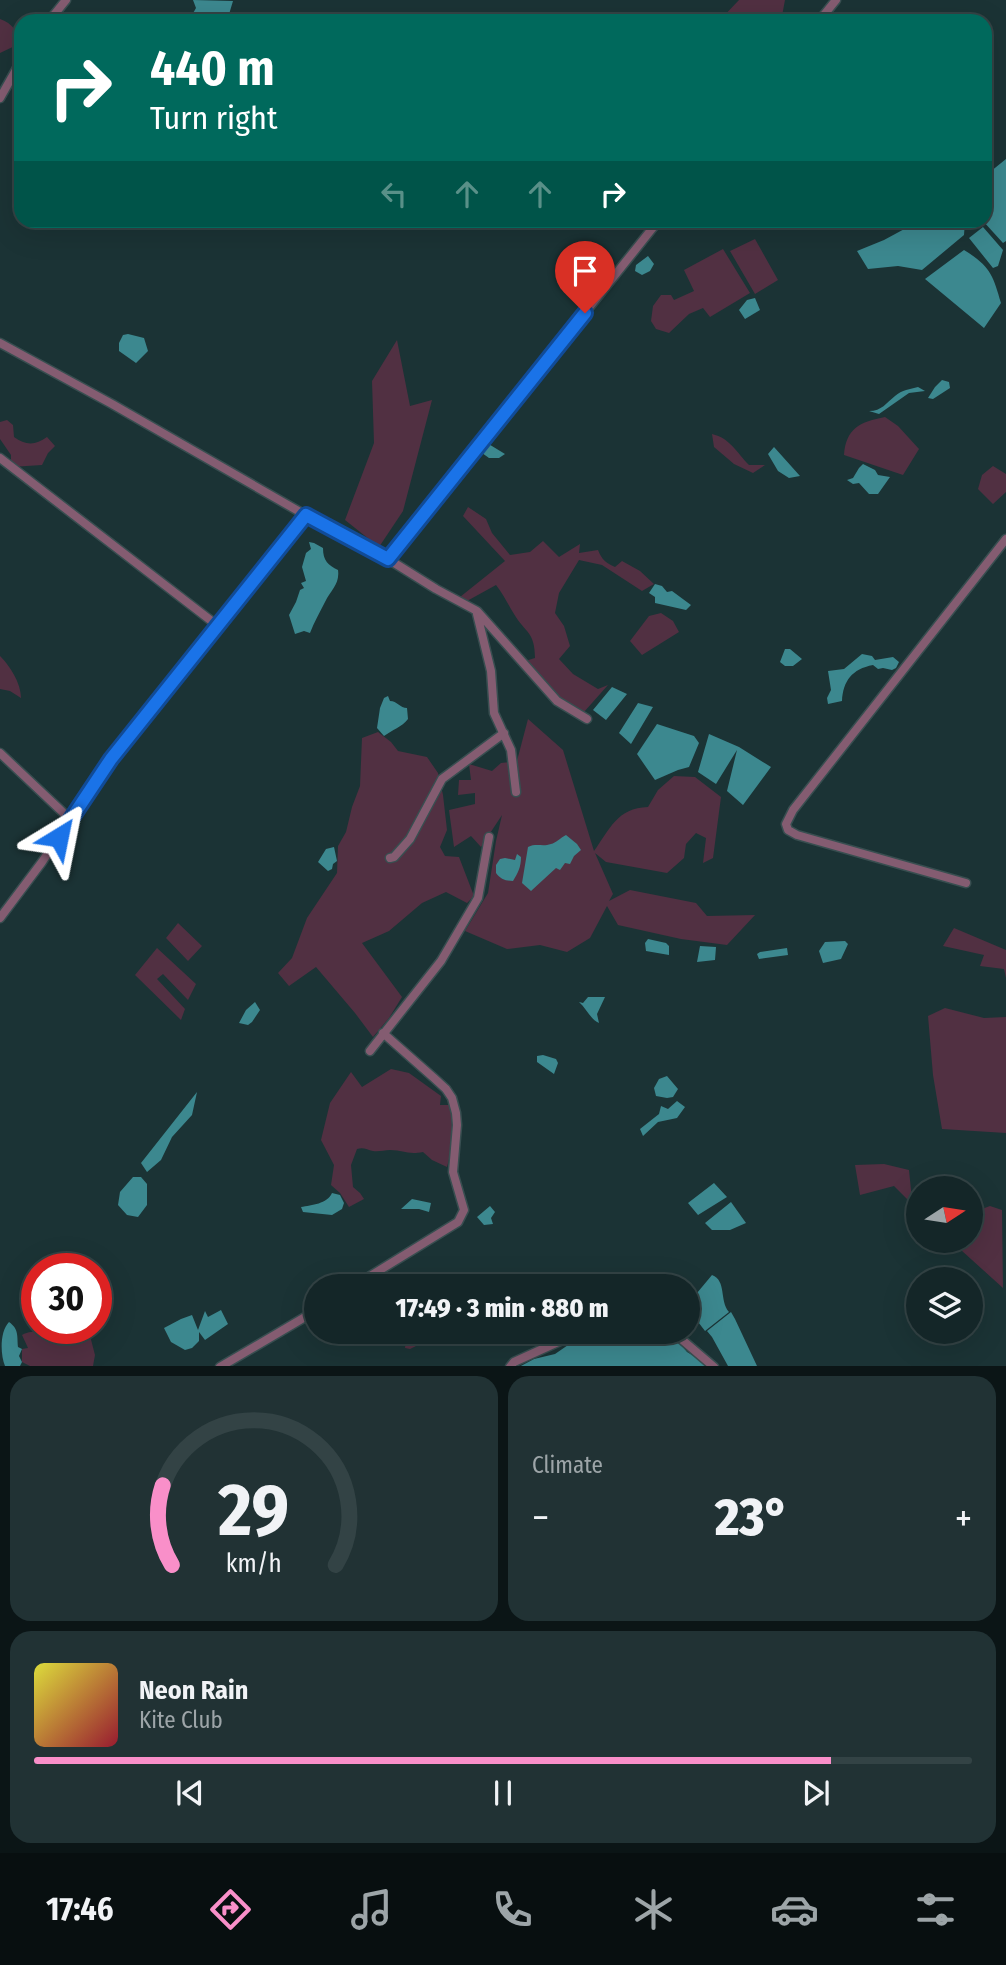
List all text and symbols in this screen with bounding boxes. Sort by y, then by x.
text: 440 m [150,39,275,98]
icon: right [35,42,126,133]
text: Turn right [150,99,277,137]
icon: left [375,175,413,213]
icon: ahead [448,175,486,213]
icon: ahead [521,175,559,213]
icon: right [594,175,632,213]
pin [555,241,615,313]
icon: arrive [566,252,604,290]
position arrow [22,800,96,874]
north arrow [906,1176,984,1253]
map controls [906,1176,983,1344]
speed limit sign: 30 [21,1253,112,1344]
button: layers [906,1267,983,1344]
text: 17:49 · 3 min · 880 m [395,1293,609,1324]
text: Climate [532,1451,603,1479]
text: 29 [218,1467,289,1554]
text: 23° [715,1486,789,1549]
text: − [532,1495,549,1541]
text: + [955,1495,972,1541]
text: km/h [226,1548,282,1578]
text: Neon Rain [139,1675,248,1706]
text: Kite Club [139,1706,223,1734]
icon: previous [171,1774,209,1812]
icon: pause [484,1774,522,1812]
icon: next [797,1774,835,1812]
icon: directions [206,1885,255,1934]
icon: music [347,1885,396,1934]
icon: phone [488,1885,537,1934]
icon: climate [629,1885,678,1934]
icon: car [770,1885,819,1934]
icon: filters [911,1885,960,1934]
text: 17:46 [46,1890,114,1928]

